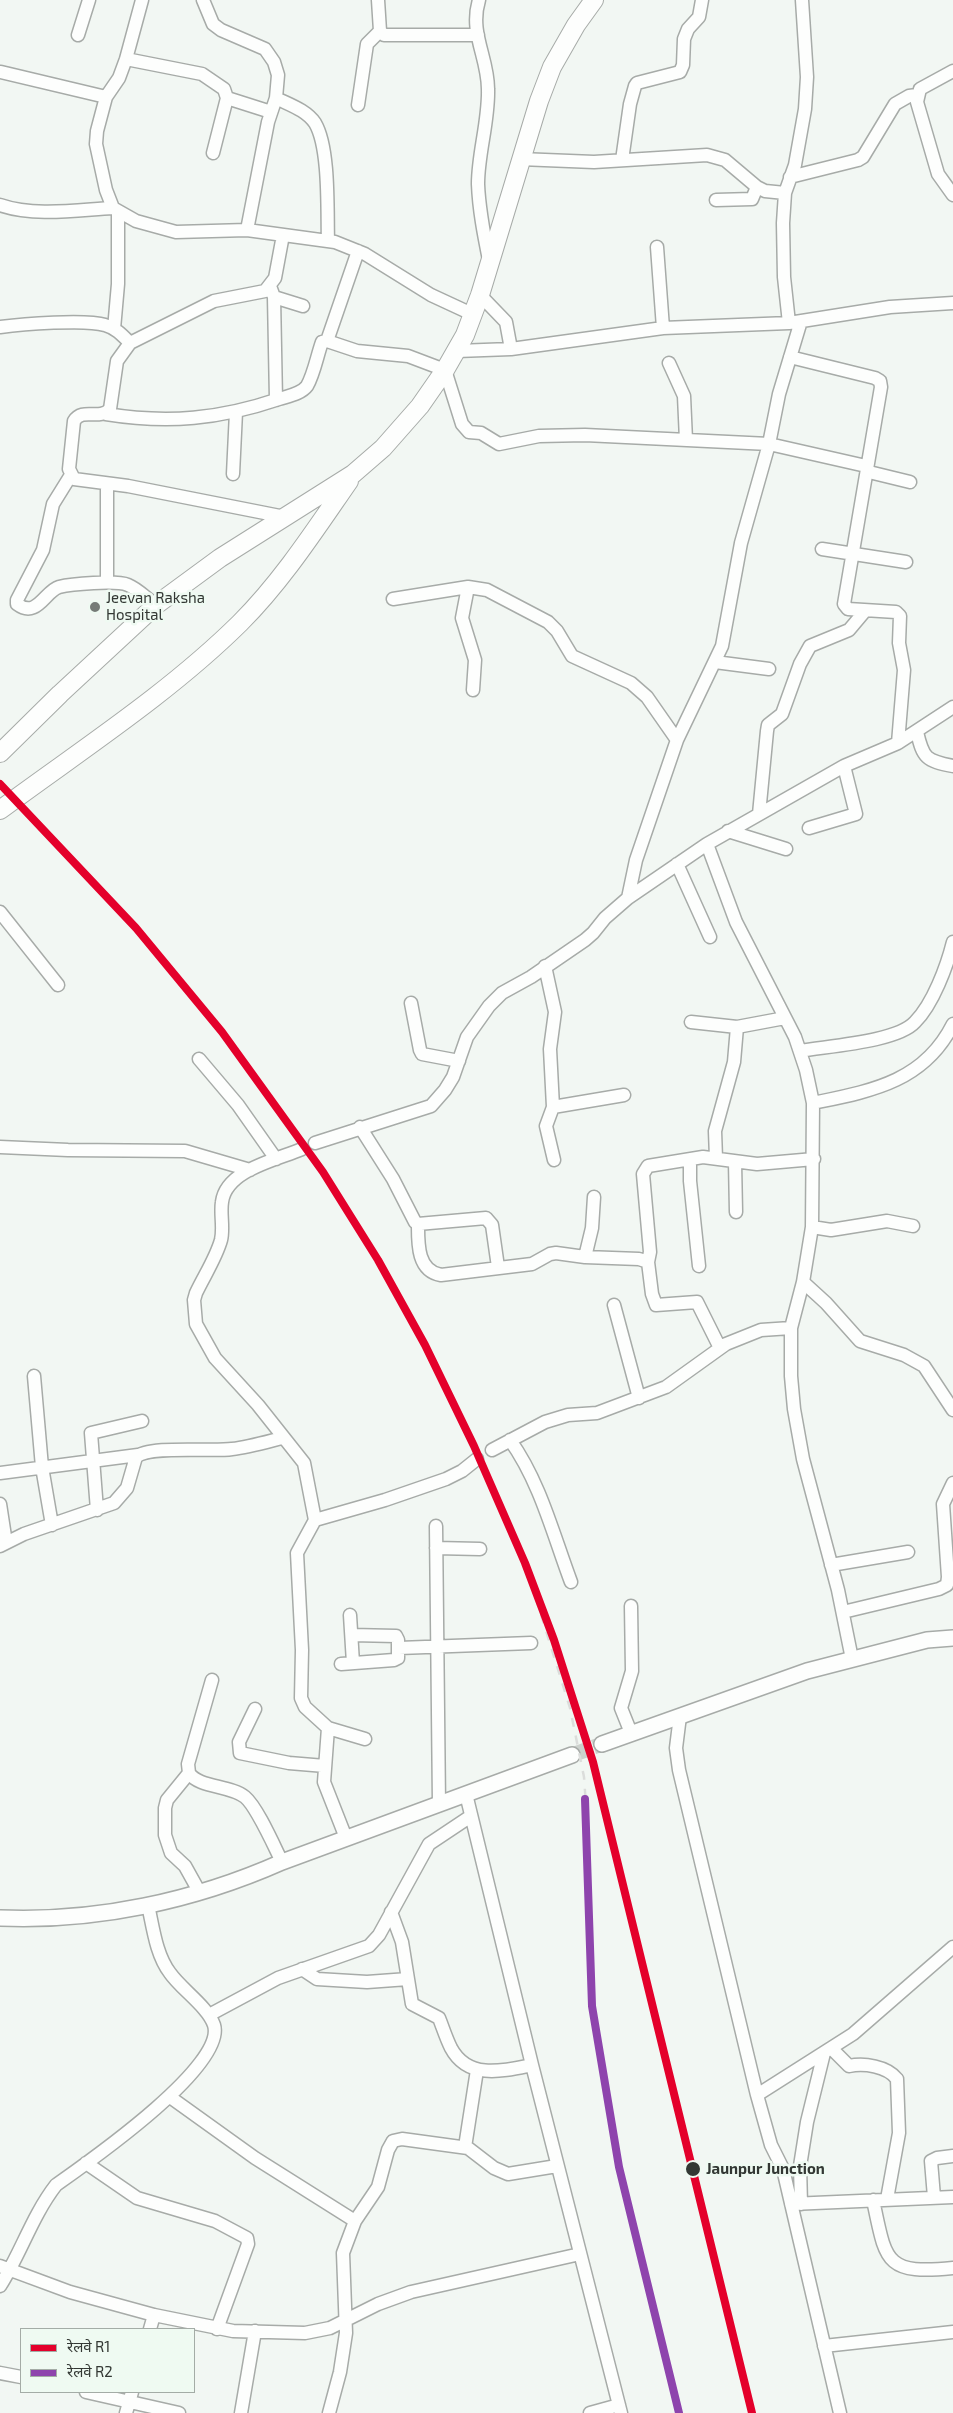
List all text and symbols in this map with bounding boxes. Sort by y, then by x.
place label: Jeevan Raksha Hospital [106,589,205,624]
marker: Jeevan Raksha Hospital [88,600,102,614]
marker: Jaunpur Junction [684,2160,702,2178]
place label: Jaunpur Junction [706,2160,825,2178]
legend [20,2328,195,2393]
text: रेलवे R1 [67,2337,110,2355]
text: रेलवे R2 [67,2362,113,2380]

